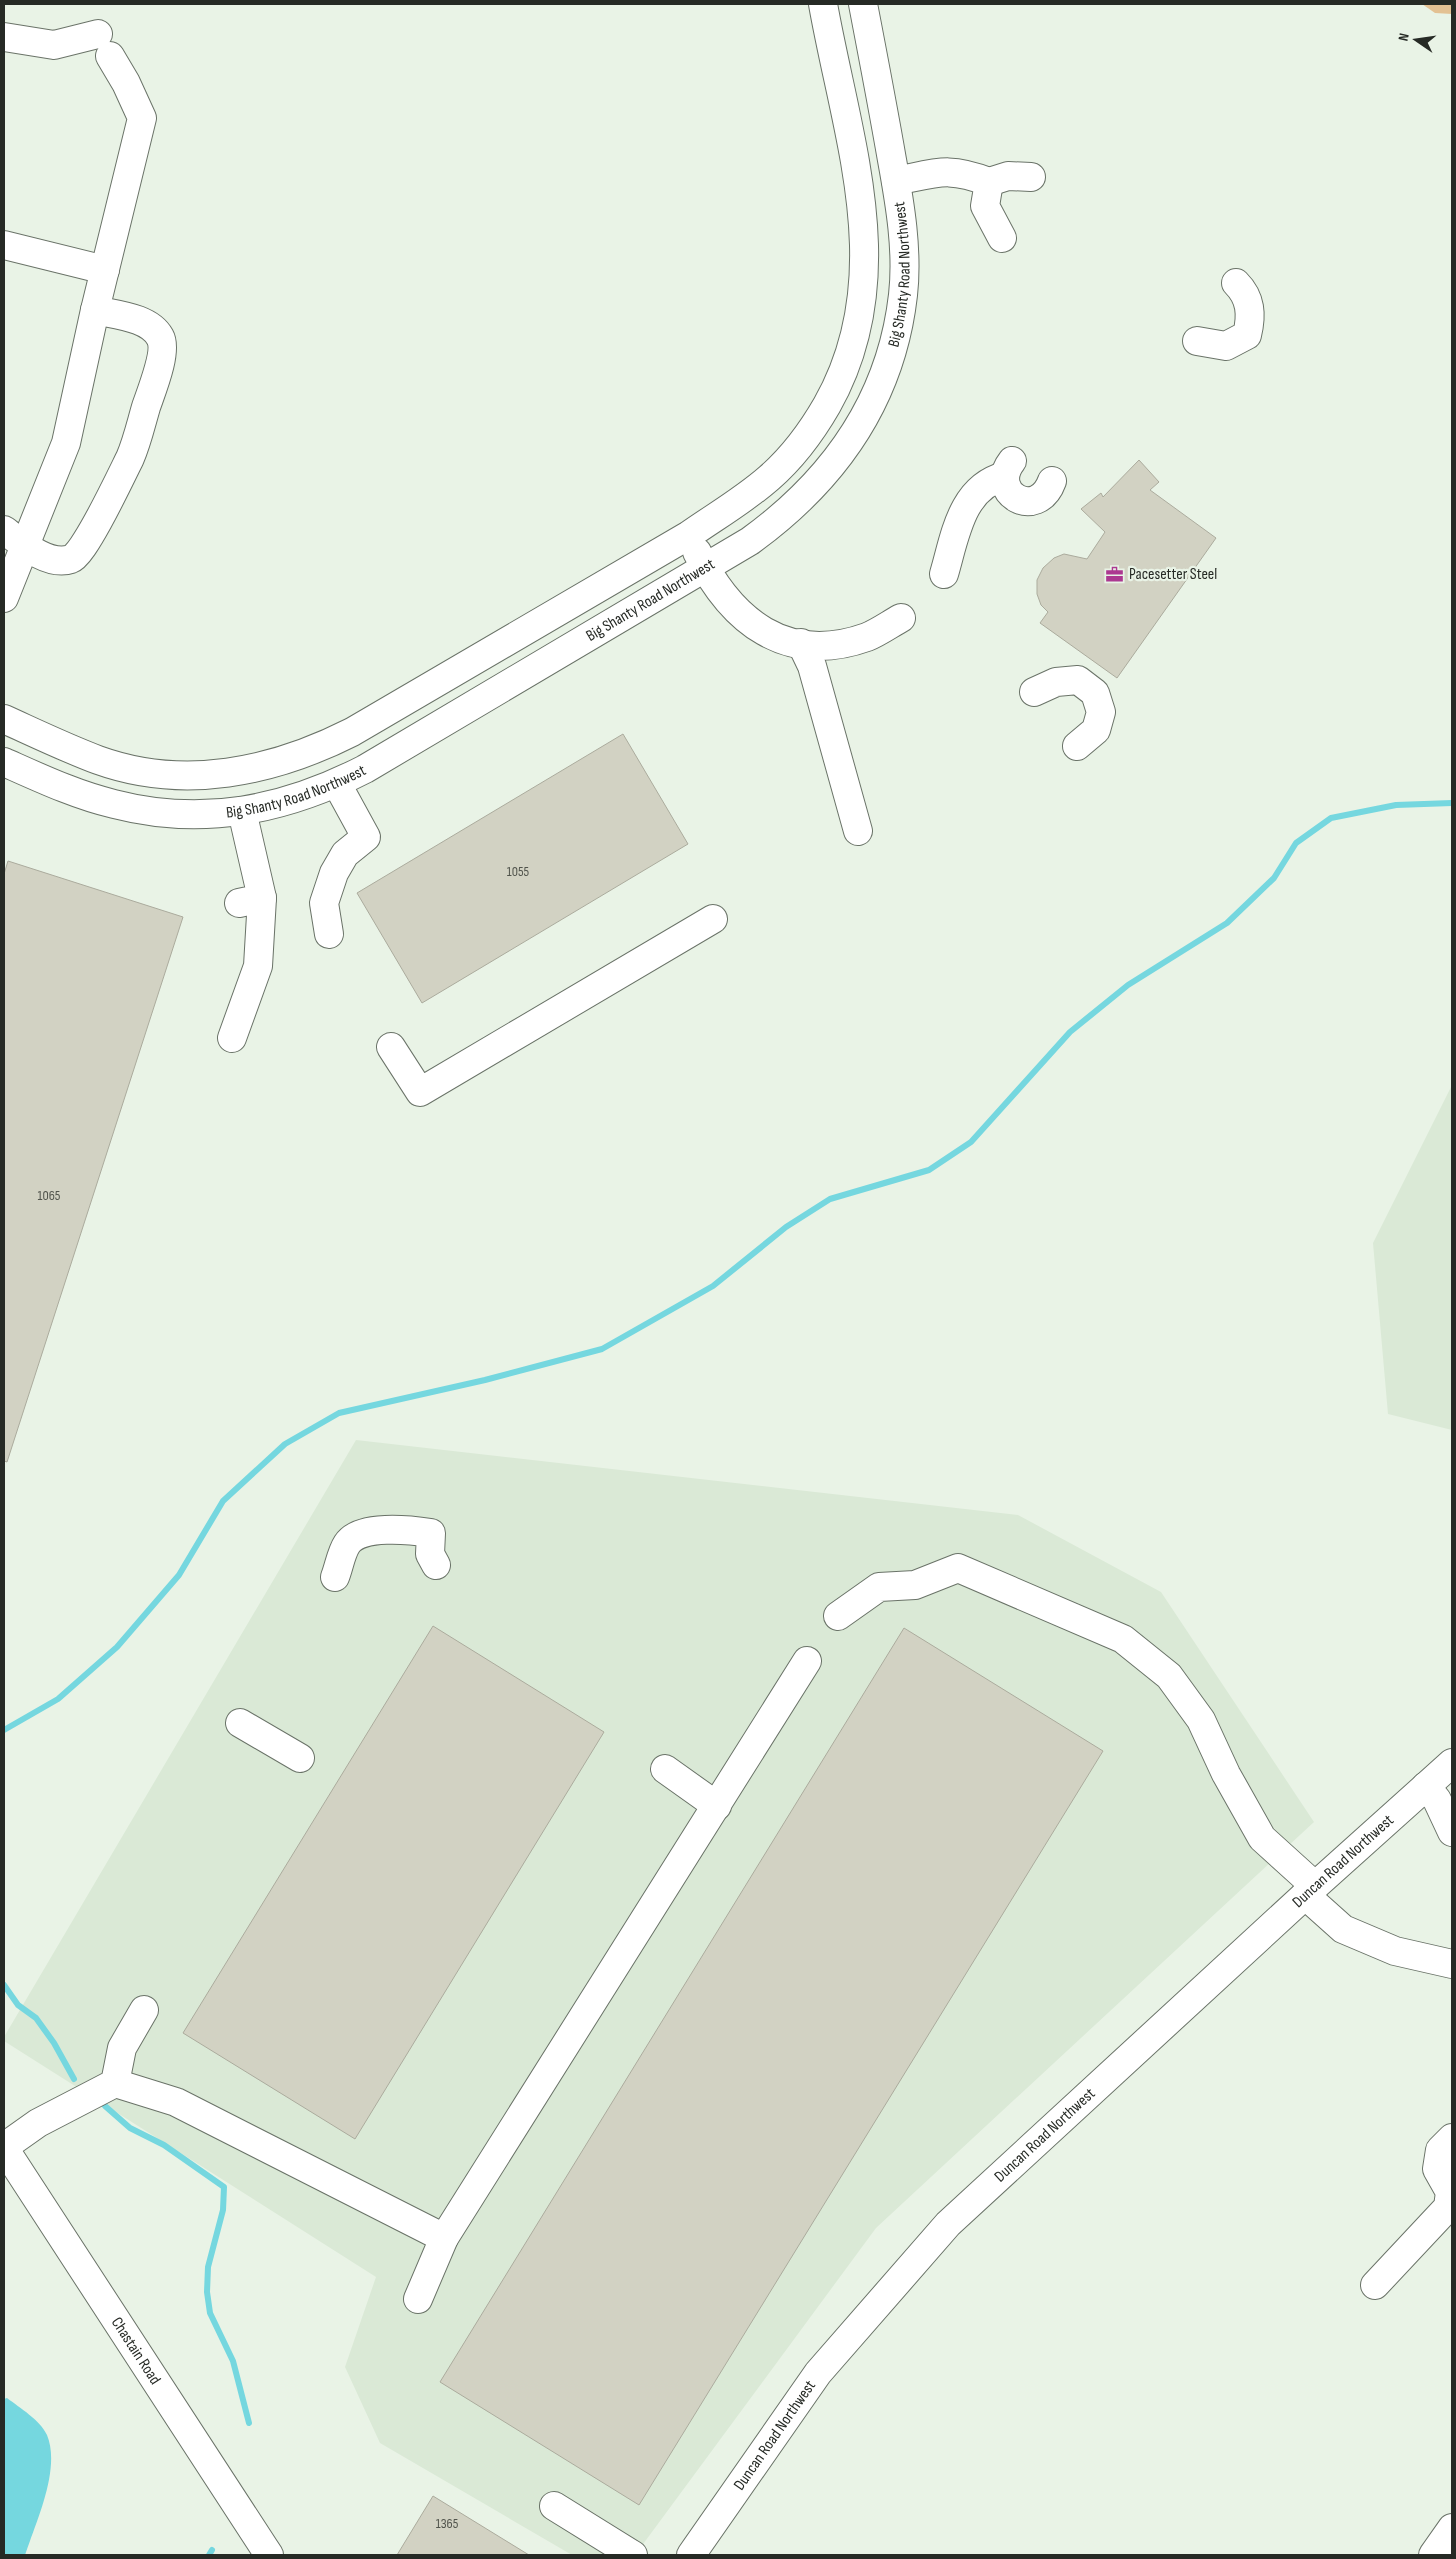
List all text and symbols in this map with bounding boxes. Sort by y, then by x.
north arrow [1391,15,1441,65]
text: N [1395,32,1413,43]
street label: Big Shanty Road Northwest [884,200,914,349]
street label: Big Shanty Road Northwest [583,555,718,645]
office icon: Pacesetter Steel [1105,564,1125,584]
place label: Pacesetter Steel [1129,565,1217,584]
street label: Big Shanty Road Northwest [225,761,369,822]
house number: 1055 [507,863,530,880]
house number: 1065 [38,1187,61,1204]
street label: Duncan Road Northwest [1288,1811,1398,1912]
street label: Duncan Road Northwest [990,2084,1099,2186]
street label: Chastain Road [107,2314,165,2388]
street label: Duncan Road Northwest [730,2377,820,2494]
house number: 1365 [436,2515,459,2532]

